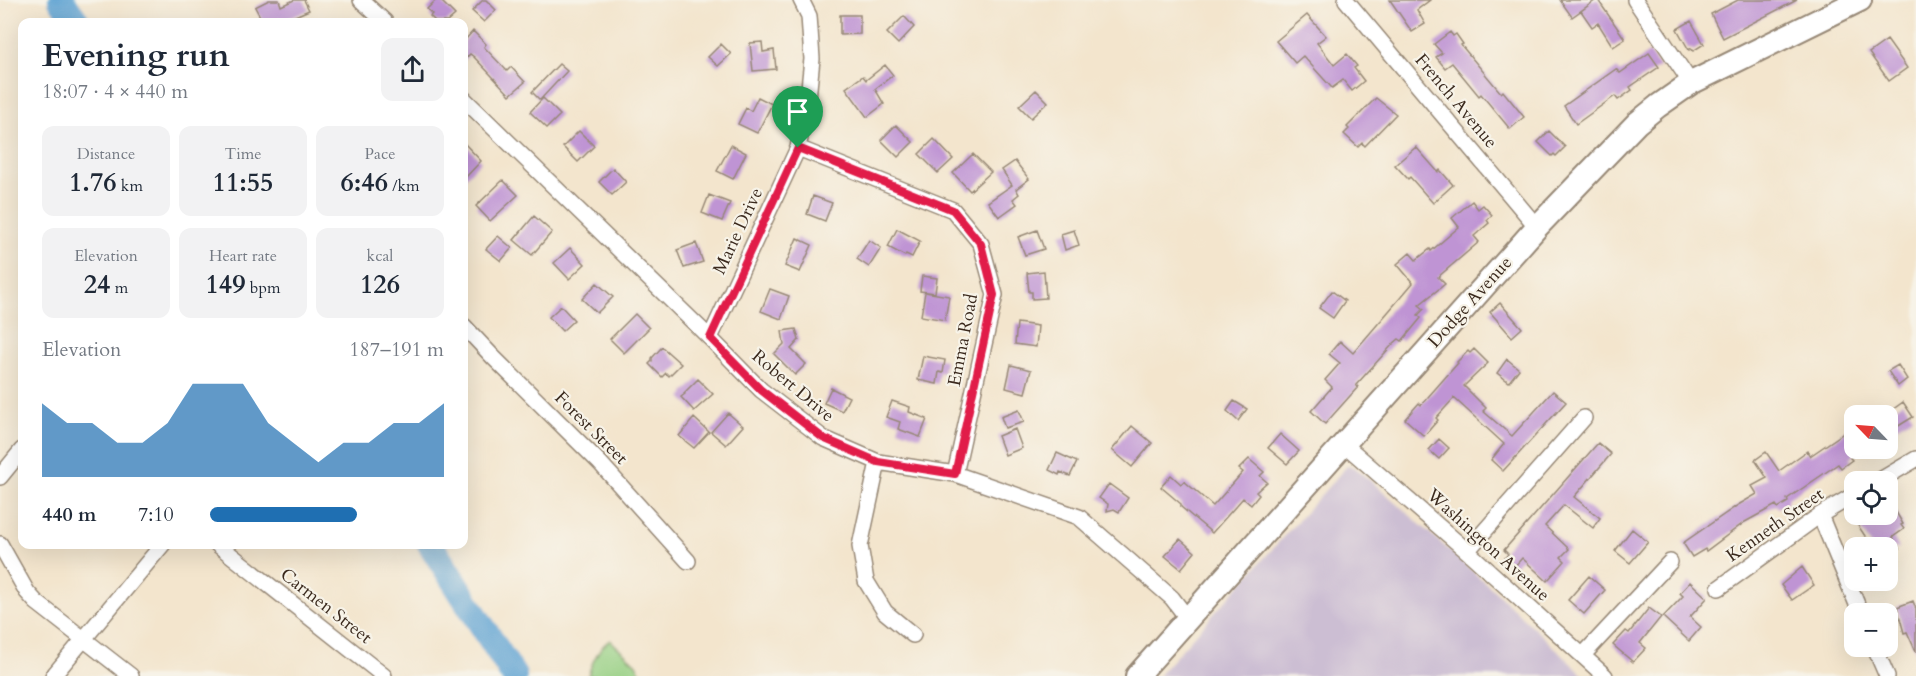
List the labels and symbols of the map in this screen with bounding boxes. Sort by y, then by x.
street label: French Avenue [1409,48,1503,154]
pin [772,86,823,148]
street label: Marie Drive [707,184,769,278]
street label: Dodge Avenue [1422,251,1518,353]
street label: Emma Road [942,291,984,388]
street label: Robert Drive [746,344,840,428]
street label: Forest Street [549,386,633,470]
north arrow [1844,405,1898,459]
street label: Washington Avenue [1420,482,1555,607]
street label: Kenneth Street [1721,482,1829,568]
street label: Carmen Street [275,562,377,650]

